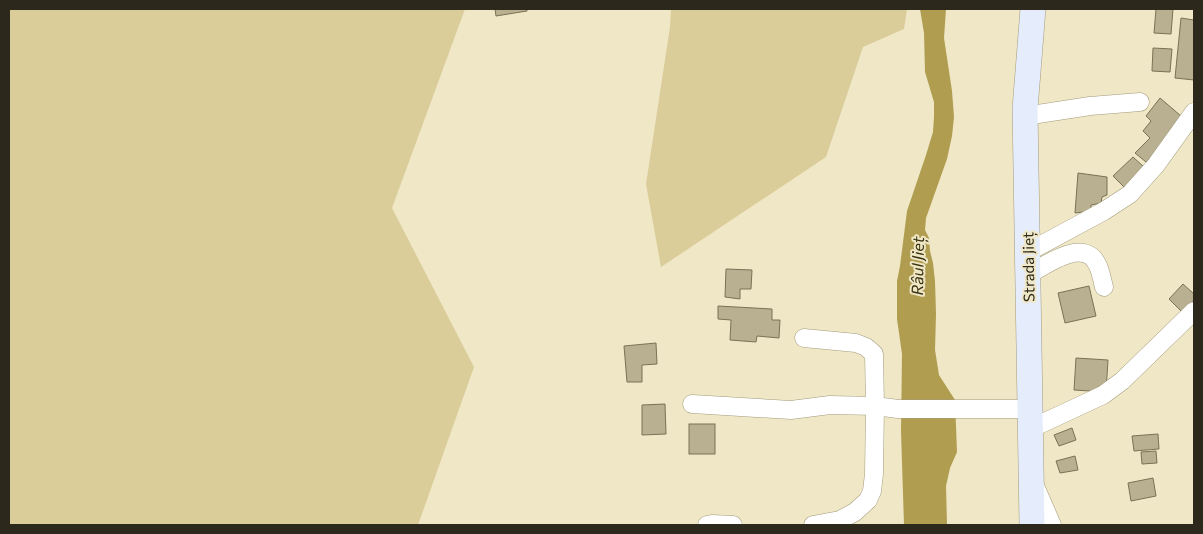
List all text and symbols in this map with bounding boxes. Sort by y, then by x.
street label: Strada Jieț [1018,232,1040,302]
water label: Râul Jieț [907,236,929,296]

